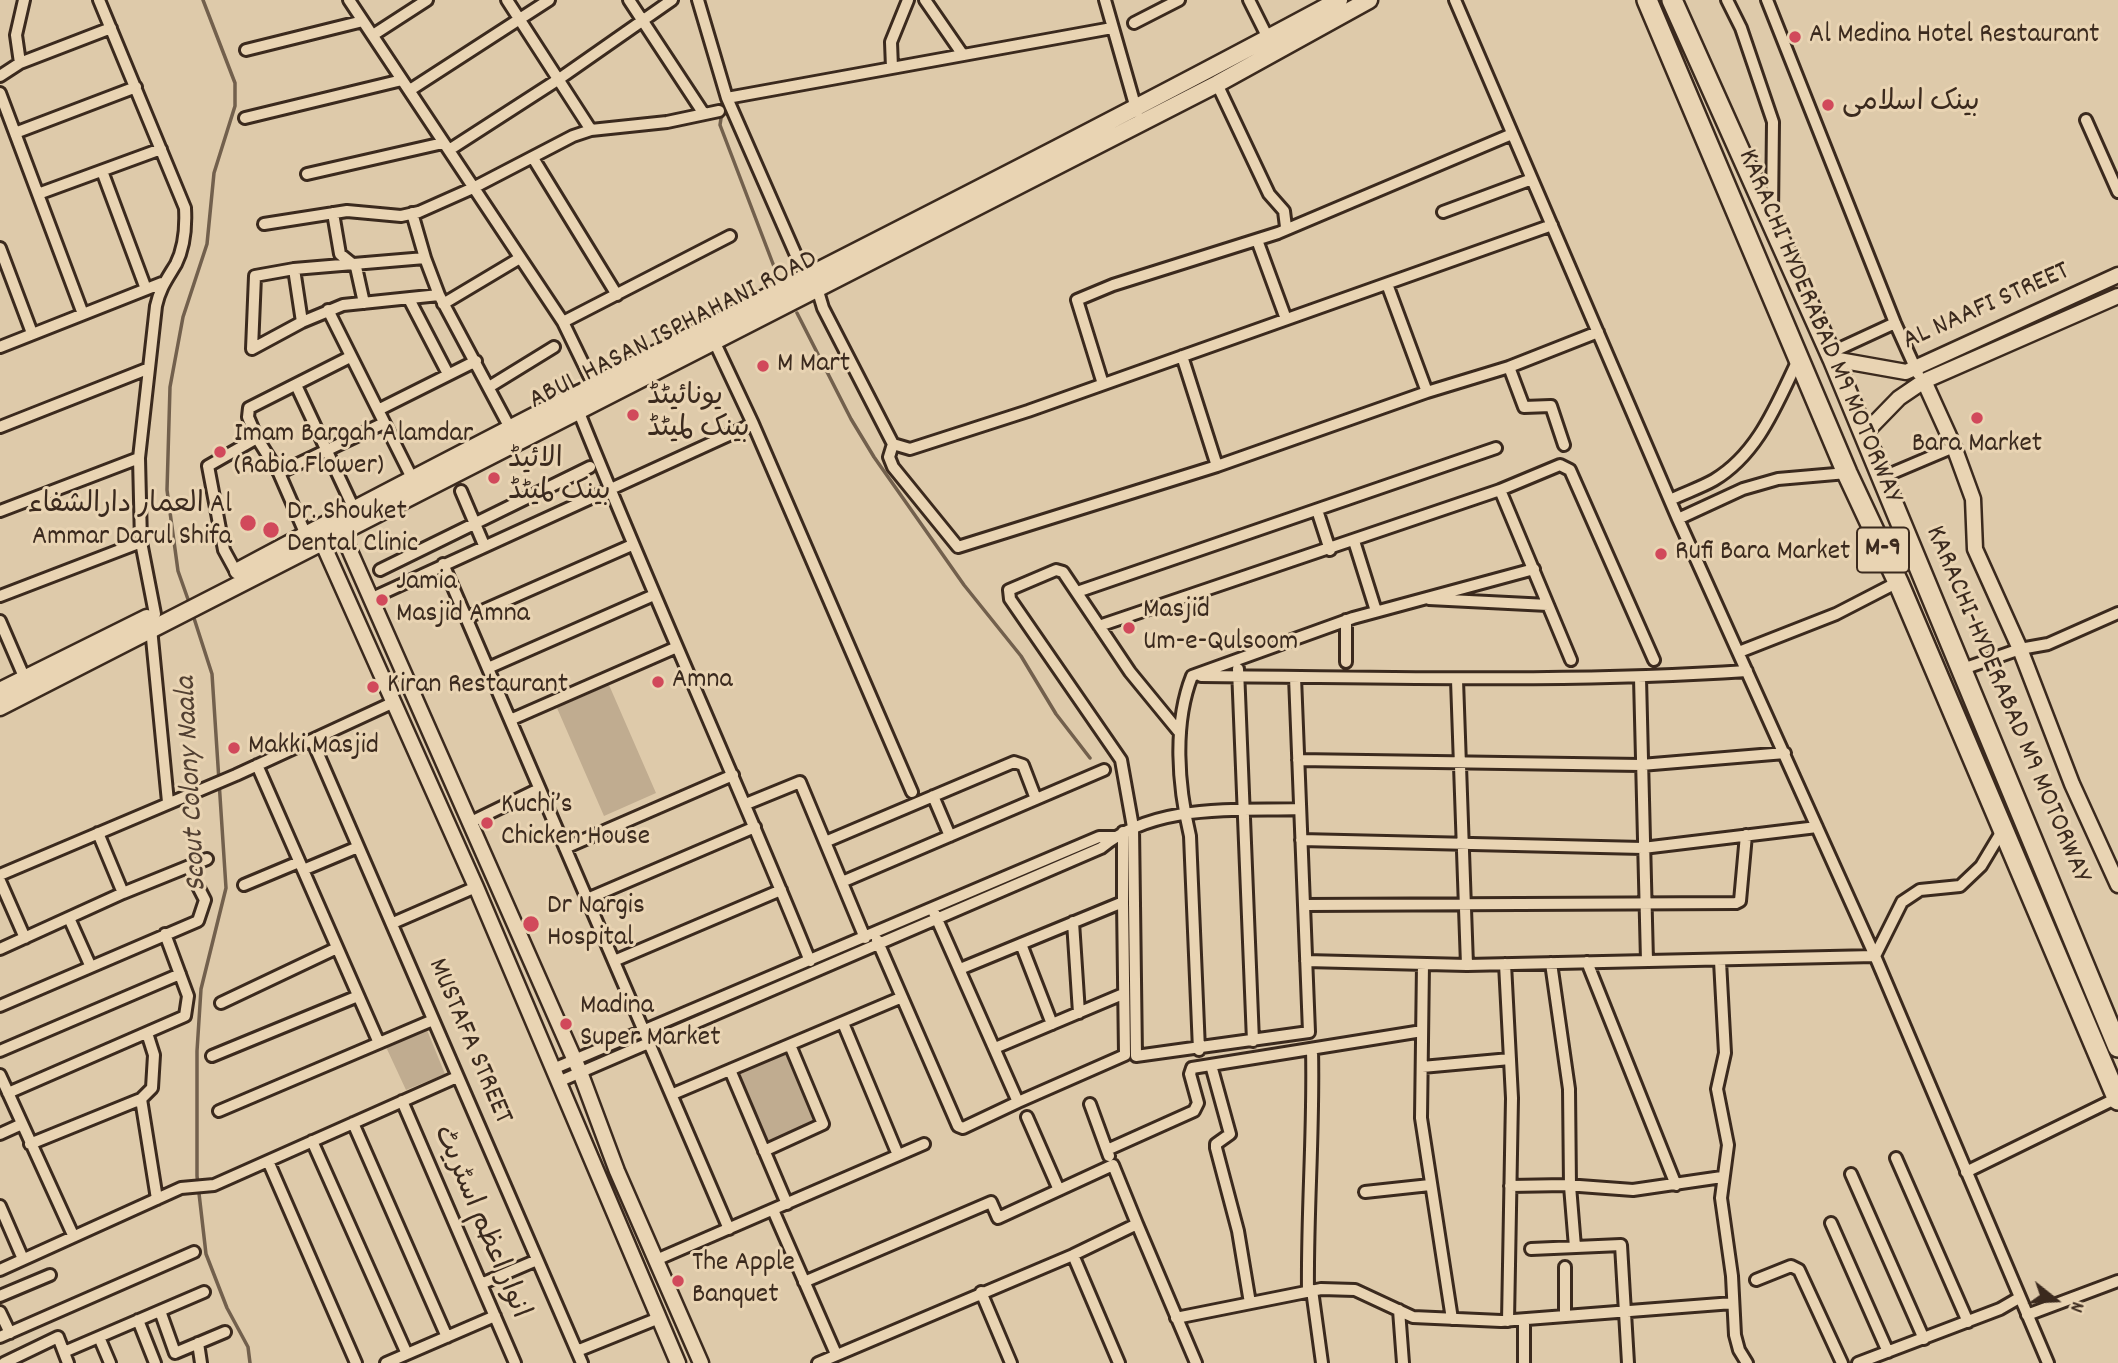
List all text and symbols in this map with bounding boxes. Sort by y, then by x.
place label: Al Medina Hotel Restaurant [1809,20,2099,54]
marker: Al Medina Hotel Restaurant [1787,29,1803,45]
place label: بینک اسلامی [1842,88,1980,122]
marker: بینک اسلامی [1820,97,1836,113]
street label: KARACHI HYDERABAD M9 MOTORWAY [1728,145,1908,509]
street label: ABUL HASAN ISPHAHANI ROAD [524,245,824,419]
street label: AL NAAFI STREET [1898,256,2076,360]
place label: M Mart [777,349,850,383]
marker: M Mart [755,358,771,374]
place label: یونائیٹڈ بینک لمیٹڈ [647,382,750,448]
marker: یونائیٹڈ بینک لمیٹڈ [625,407,641,423]
marker: Bara Market [1969,410,1985,426]
place label: Imam Bargah Alamdar (Rabia Flower) [234,419,473,485]
place label: Bara Market [1912,429,2042,463]
marker: Imam Bargah Alamdar (Rabia Flower) [212,444,228,460]
place label: الائیڈ بینک لمیٹڈ [508,445,611,511]
marker: الائیڈ بینک لمیٹڈ [486,470,502,486]
place label: العمار دارالشفاء Al Ammar Darul Shifa [28,490,232,556]
place label: Dr. Shouket Dental Clinic [287,497,418,563]
marker: العمار دارالشفاء Al Ammar Darul Shifa [238,513,258,533]
marker: Dr. Shouket Dental Clinic [261,520,281,540]
street label: KARACHI-HYDERABAD M9 MOTORWAY [1915,522,2097,888]
road number: M-9 [1857,528,1909,572]
place label: Rufi Bara Market [1675,537,1850,571]
marker: Rufi Bara Market [1653,546,1669,562]
place label: Jamia Masjid Amna [396,567,530,633]
marker: Jamia Masjid Amna [374,592,390,608]
place label: Masjid Um-e-Qulsoom [1143,595,1298,661]
marker: Masjid Um-e-Qulsoom [1121,620,1137,636]
place label: Amna [672,665,733,699]
place label: Kiran Restaurant [387,670,568,704]
marker: Amna [650,674,666,690]
water label: Scout Colony Naala [170,676,218,892]
marker: Kiran Restaurant [365,679,381,695]
place label: Makki Masjid [248,731,379,765]
marker: Makki Masjid [226,740,242,756]
place label: Kuchi’s Chicken House [501,790,650,856]
marker: Kuchi’s Chicken House [479,815,495,831]
place label: Dr Nargis Hospital [547,891,645,957]
marker: Dr Nargis Hospital [521,914,541,934]
street label: MUSTAFA STREET [418,954,518,1130]
place label: Madina Super Market [580,991,721,1057]
marker: Madina Super Market [558,1016,574,1032]
street label: انوار اعظم اسٹریٹ [423,1121,535,1325]
place label: The Apple Banquet [692,1248,795,1314]
north arrow [2020,1265,2090,1335]
marker: The Apple Banquet [670,1273,686,1289]
text: N [2061,1298,2090,1315]

